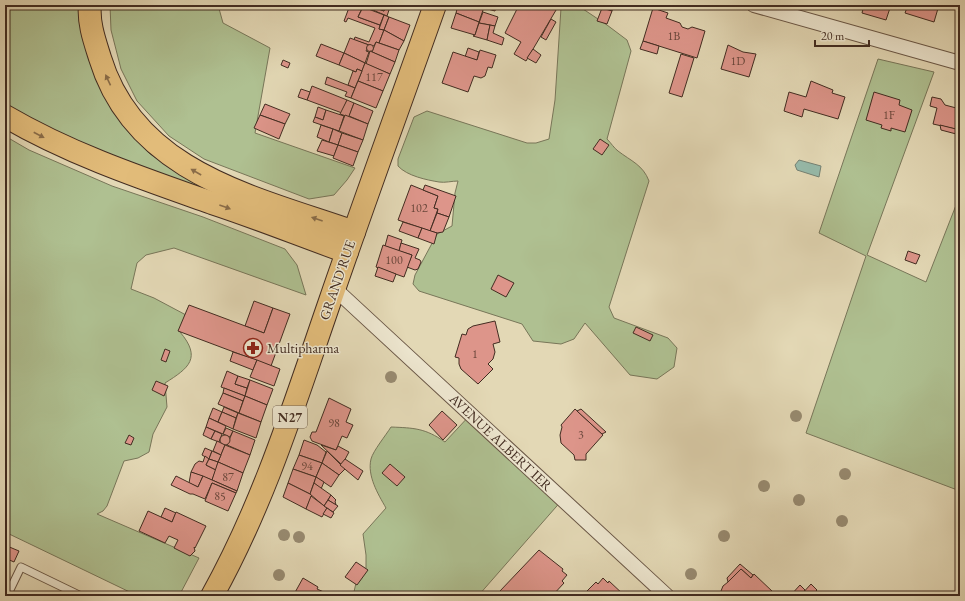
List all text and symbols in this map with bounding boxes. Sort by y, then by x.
scale bar [815,22,869,48]
house number: 1B [668,28,680,44]
text: 20 m [821,28,845,44]
house number: 1D [731,53,745,69]
house number: 117 [365,69,383,85]
one-way arrow [105,74,111,85]
house number: 1F [883,107,895,123]
one-way arrow [33,132,45,139]
one-way arrow [190,168,202,175]
house number: 102 [410,200,428,216]
one-way arrow [219,205,231,211]
one-way arrow [311,215,323,221]
street label: GRAND'RUE [315,238,359,322]
house number: 100 [385,252,403,268]
pharmacy icon: Multipharma [242,337,264,359]
place label: Multipharma [267,339,340,357]
house number: 1 [472,346,478,362]
street label: AVENUE ALBERT IER [445,389,557,495]
road number: N27 [273,406,307,428]
house number: 98 [328,415,340,431]
house number: 3 [578,427,584,443]
house number: 94 [301,458,313,474]
house number: 87 [222,469,234,485]
house number: 85 [214,488,226,504]

